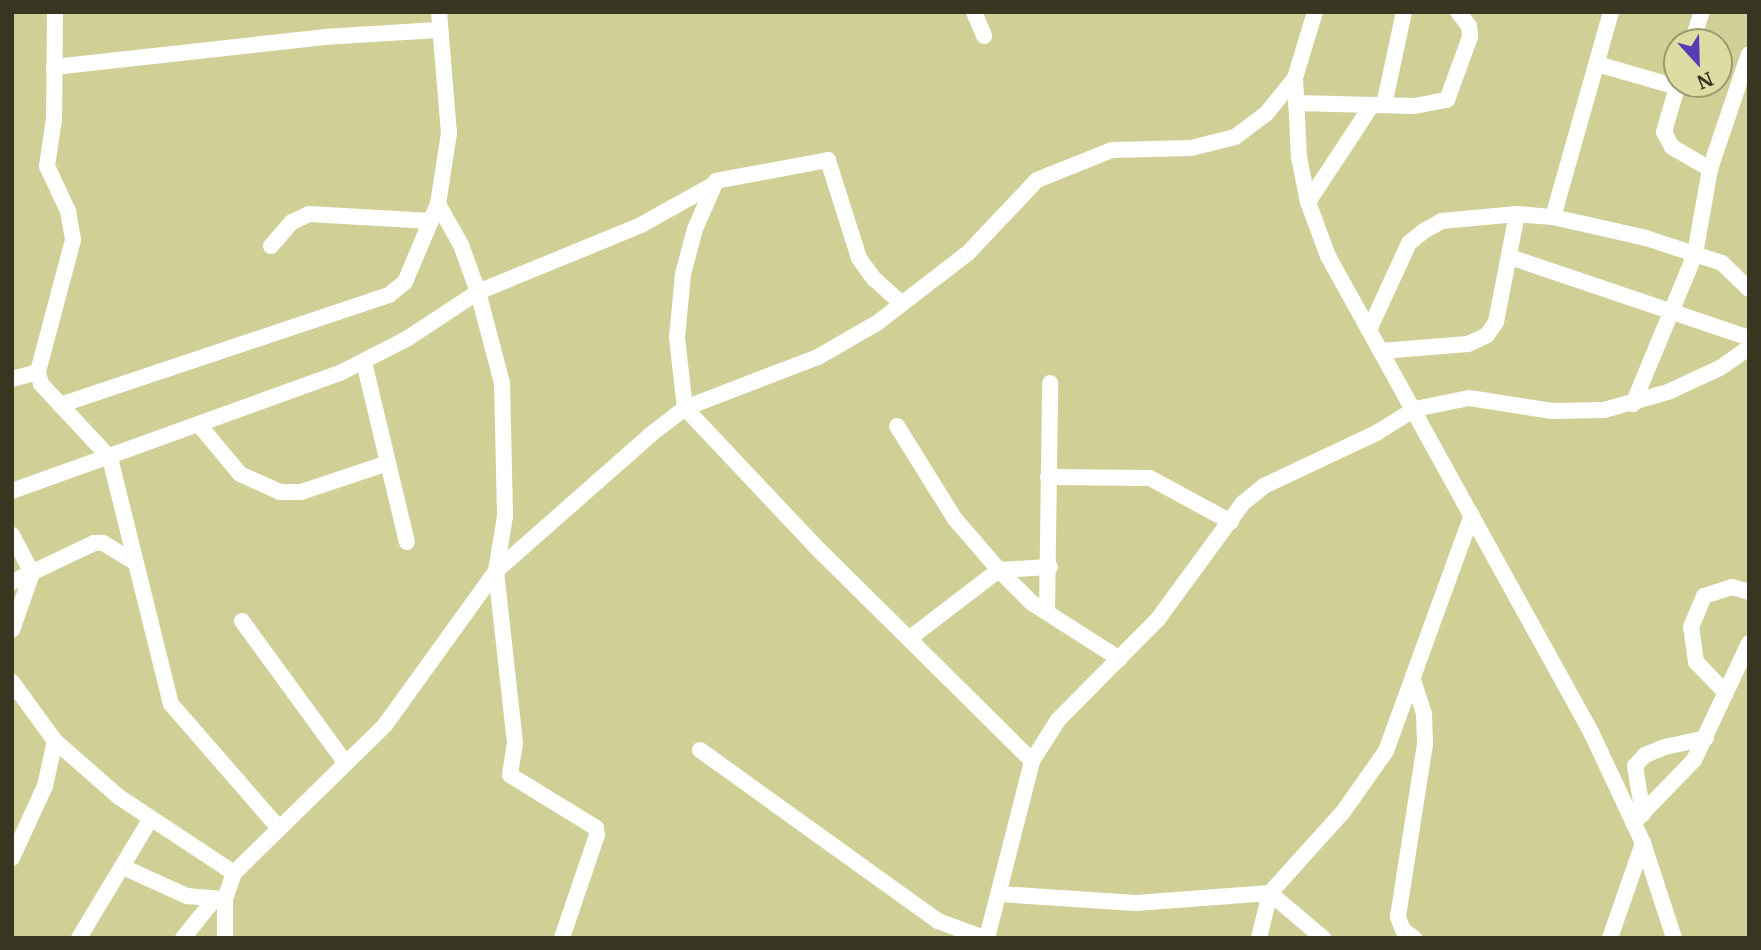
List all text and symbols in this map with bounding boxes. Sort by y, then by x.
north arrow [1663,28,1733,98]
text: N [1694,67,1717,95]

